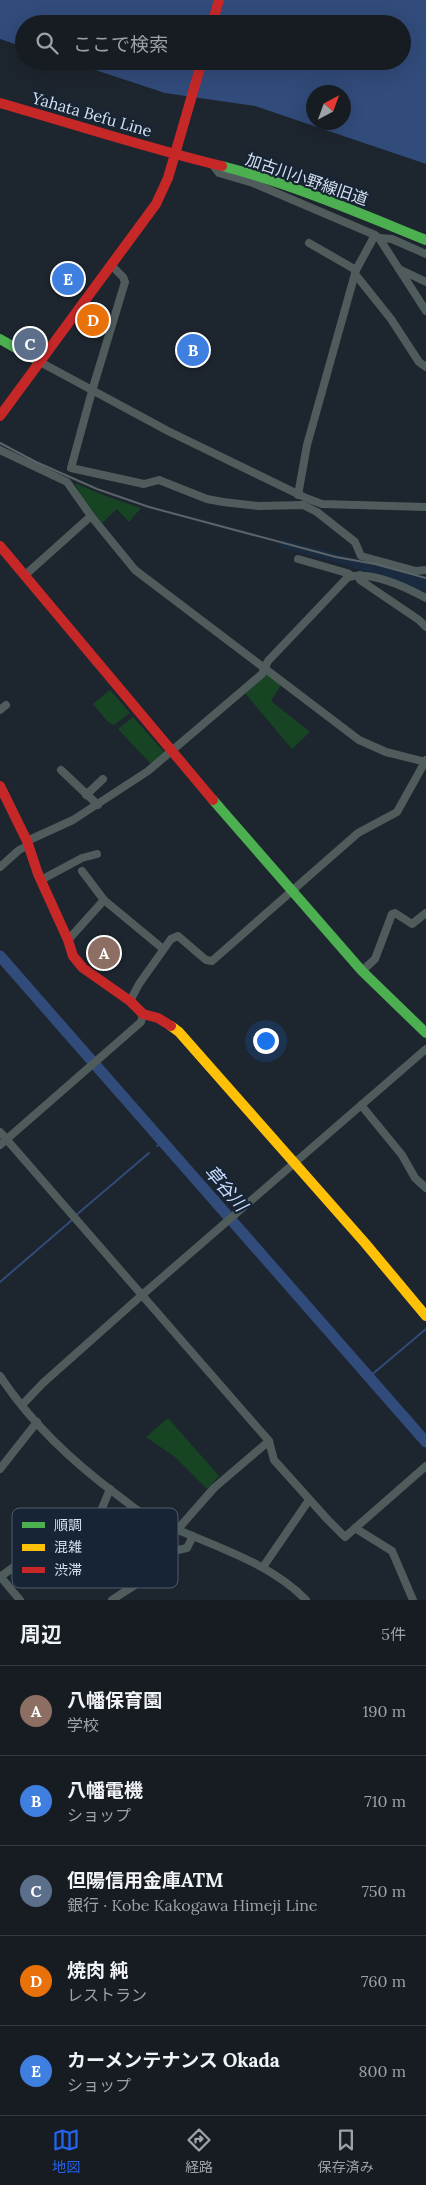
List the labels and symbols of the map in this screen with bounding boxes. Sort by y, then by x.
north arrow [306,85,351,130]
street label: Yahata Befu Line [29,87,155,141]
street label: 加古川小野線旧道 [243,149,371,209]
pin: E [52,260,84,298]
pin: D [77,301,109,339]
pin: C [14,325,46,363]
pin: B [177,331,209,369]
pin: A [88,934,120,972]
your location [253,1028,279,1054]
water label: 草谷川 [200,1160,254,1217]
legend [12,1508,178,1588]
text: 順調 [54,1516,82,1534]
text: 混雑 [54,1538,82,1556]
text: 渋滞 [54,1561,82,1579]

